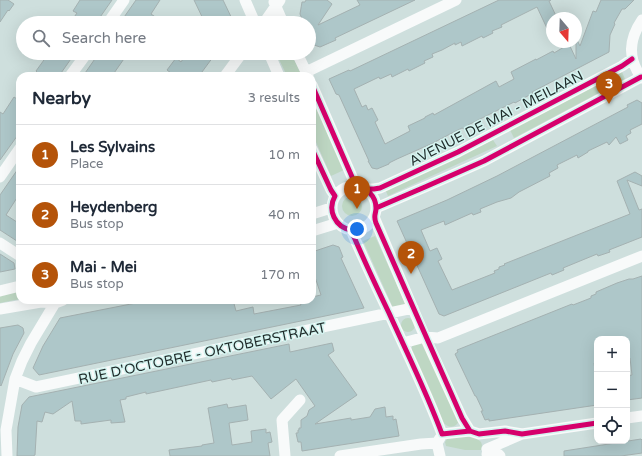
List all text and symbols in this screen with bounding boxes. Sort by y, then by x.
north arrow [546,12,582,48]
search box [16,16,316,60]
icon: search [30,27,52,49]
text: Search here [62,29,146,47]
street label: AVENUE DE MAI - MEILAAN [406,67,586,170]
pin: 3 [596,71,622,104]
text: Nearby [32,88,91,109]
text: 3 results [248,90,300,106]
text: Les Sylvains [70,138,155,156]
text: 1 [41,147,49,163]
text: 10 m [268,147,300,163]
text: Place [70,156,103,172]
pin: 1 [344,176,370,209]
text: Heydenberg [70,198,158,216]
text: 2 [41,207,49,223]
text: 40 m [268,207,300,223]
text: Bus stop [70,216,124,232]
your location [347,219,367,239]
pin: 2 [398,241,424,274]
text: Mai - Mei [70,258,137,276]
text: 3 [41,267,49,283]
text: 170 m [260,267,300,283]
text: Bus stop [70,276,124,292]
street label: RUE D'OCTOBRE - OKTOBERSTRAAT [77,319,328,388]
map controls [594,336,630,444]
button: + [594,336,630,372]
button: − [594,372,630,408]
button: locate [594,408,630,444]

